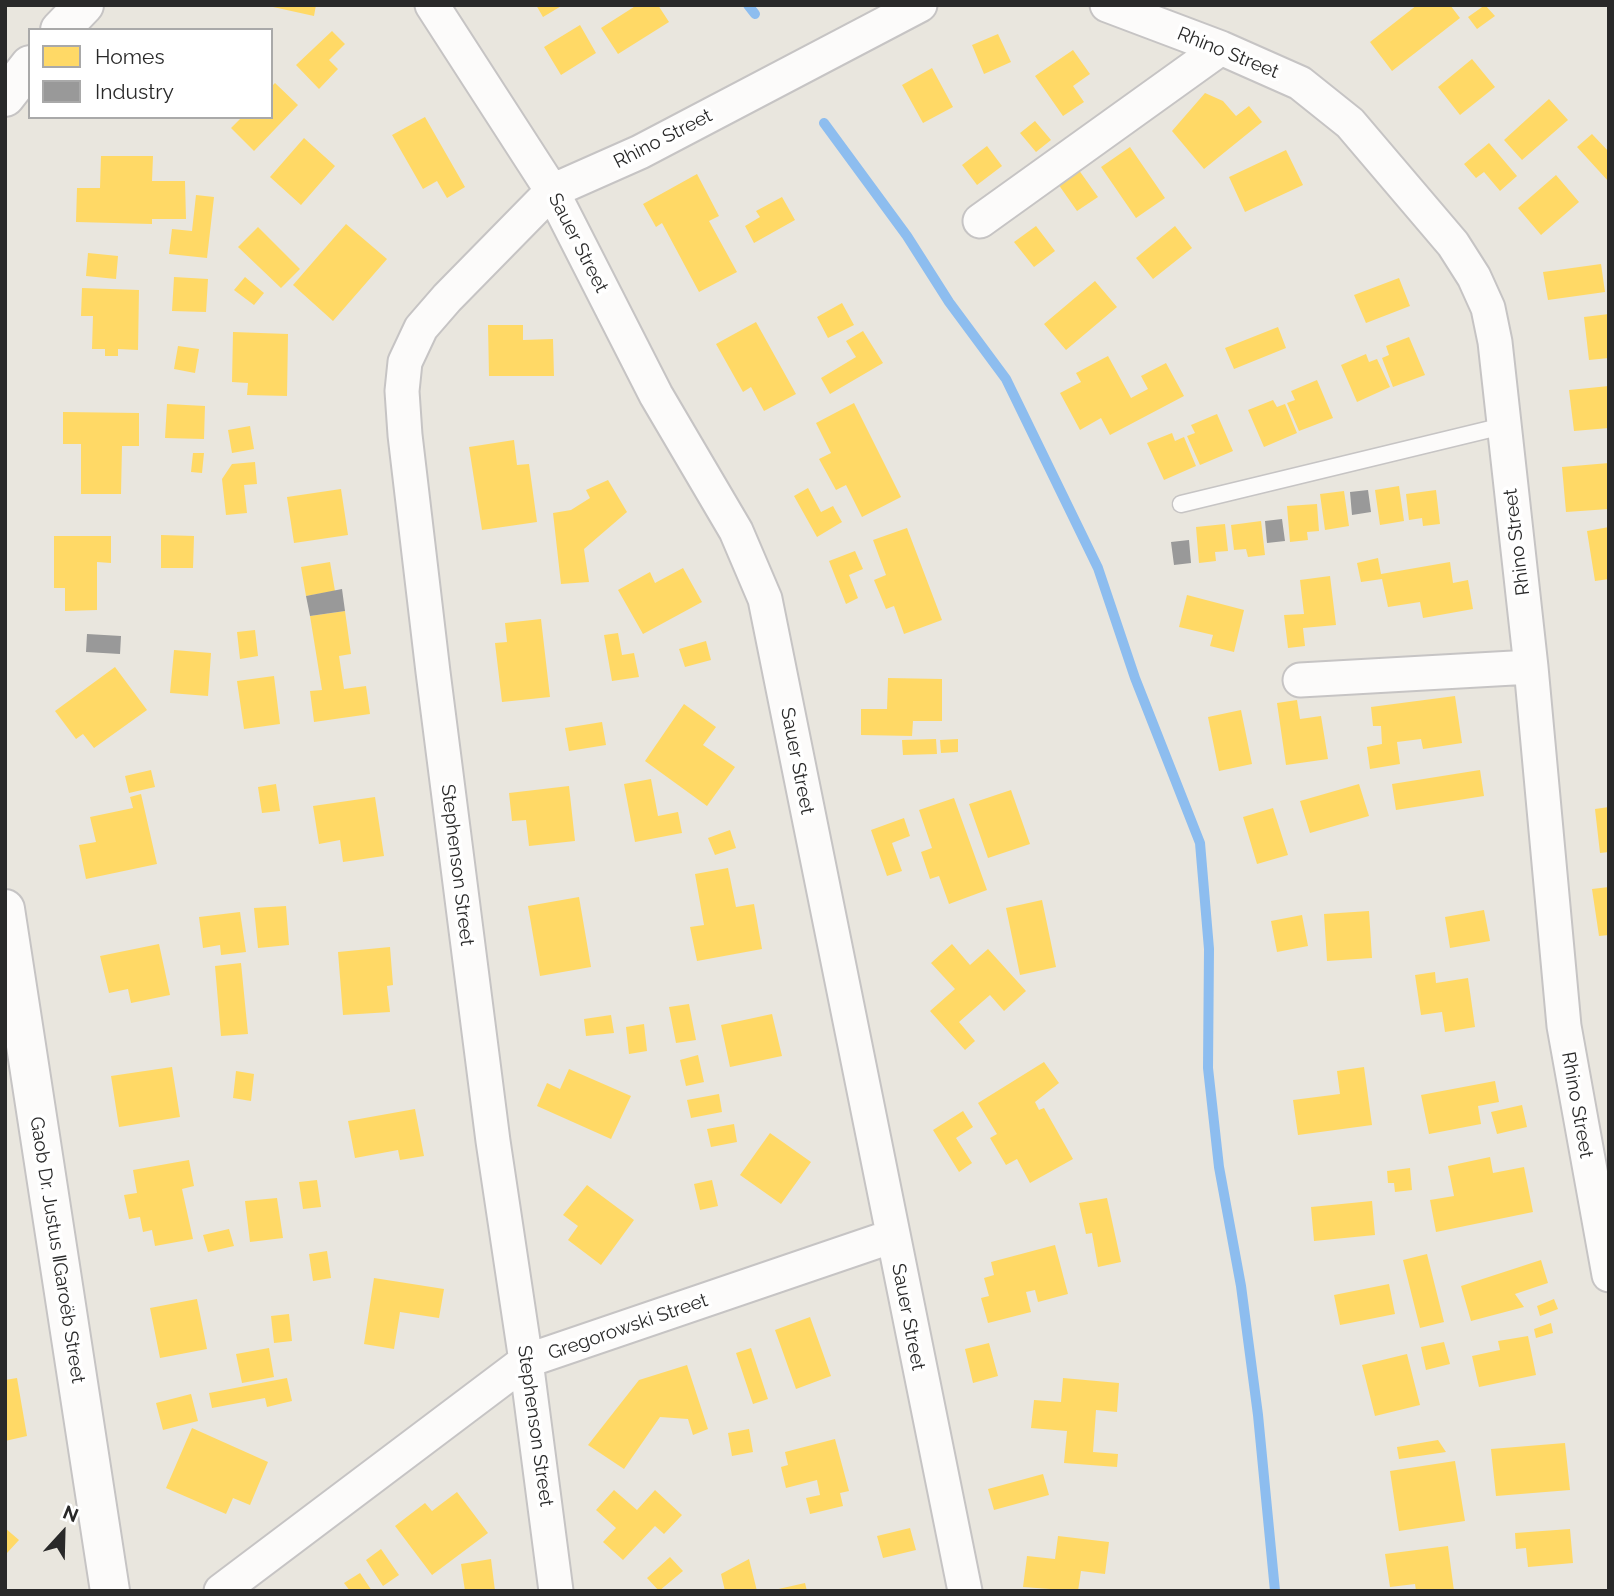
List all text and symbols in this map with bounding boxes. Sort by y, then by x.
street label: Rhino Street [1174,22,1282,84]
legend [28,28,273,119]
text: Homes [95,44,165,69]
text: Industry [95,79,174,104]
street label: Rhino Street [610,104,716,174]
street label: Sauer Street [543,189,613,297]
street label: Rhino Street [1499,487,1535,597]
street label: Sauer Street [775,706,819,816]
street label: Stephenson Street [436,783,478,947]
street label: Rhino Street [1556,1050,1598,1160]
street label: Gaob Dr. Justus ǁGaroëb Street [25,1115,89,1385]
street label: Sauer Street [886,1262,930,1372]
street label: Gregorowski Street [545,1289,711,1365]
street label: Stephenson Street [512,1344,558,1508]
north arrow [28,1498,98,1568]
text: N [60,1501,82,1526]

